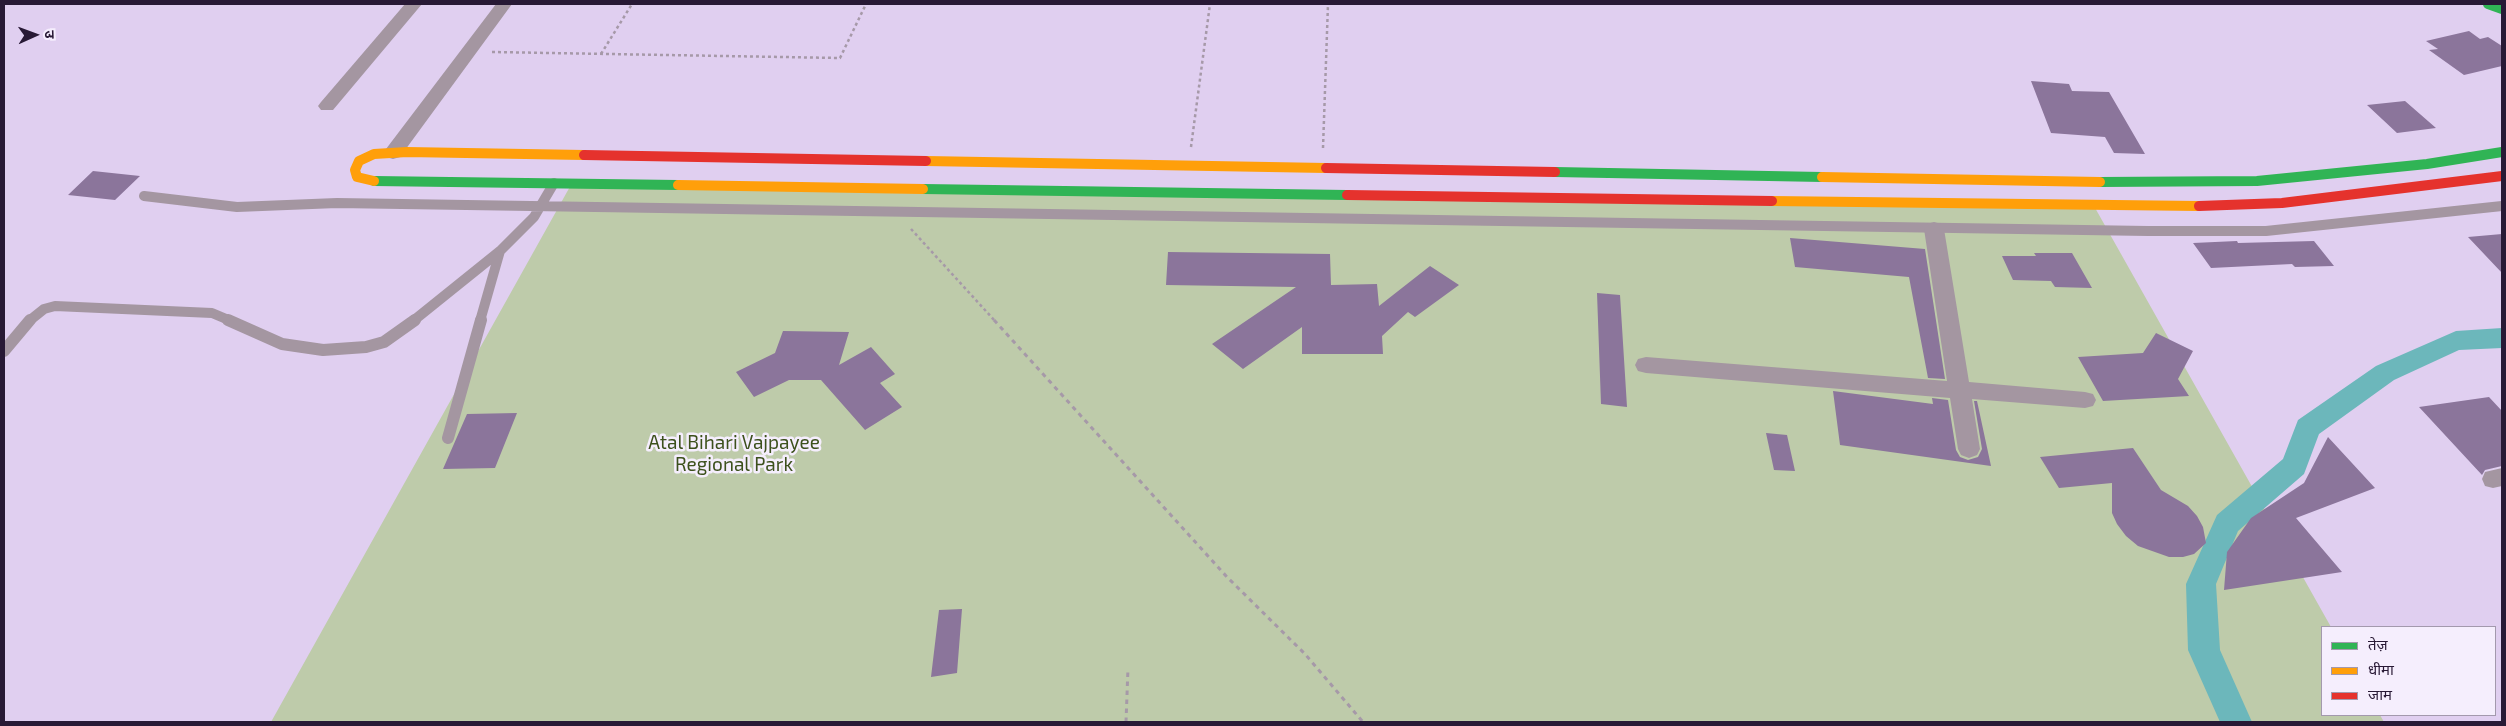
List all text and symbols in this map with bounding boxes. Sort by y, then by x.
north arrow [10,10,60,60]
text: उ [42,30,59,39]
park label: Atal Bihari Vajpayee Regional Park [648,432,820,476]
legend [2321,626,2496,716]
text: तेज़ [2368,635,2388,653]
text: धीमा [2368,660,2394,678]
text: जाम [2368,685,2392,703]

